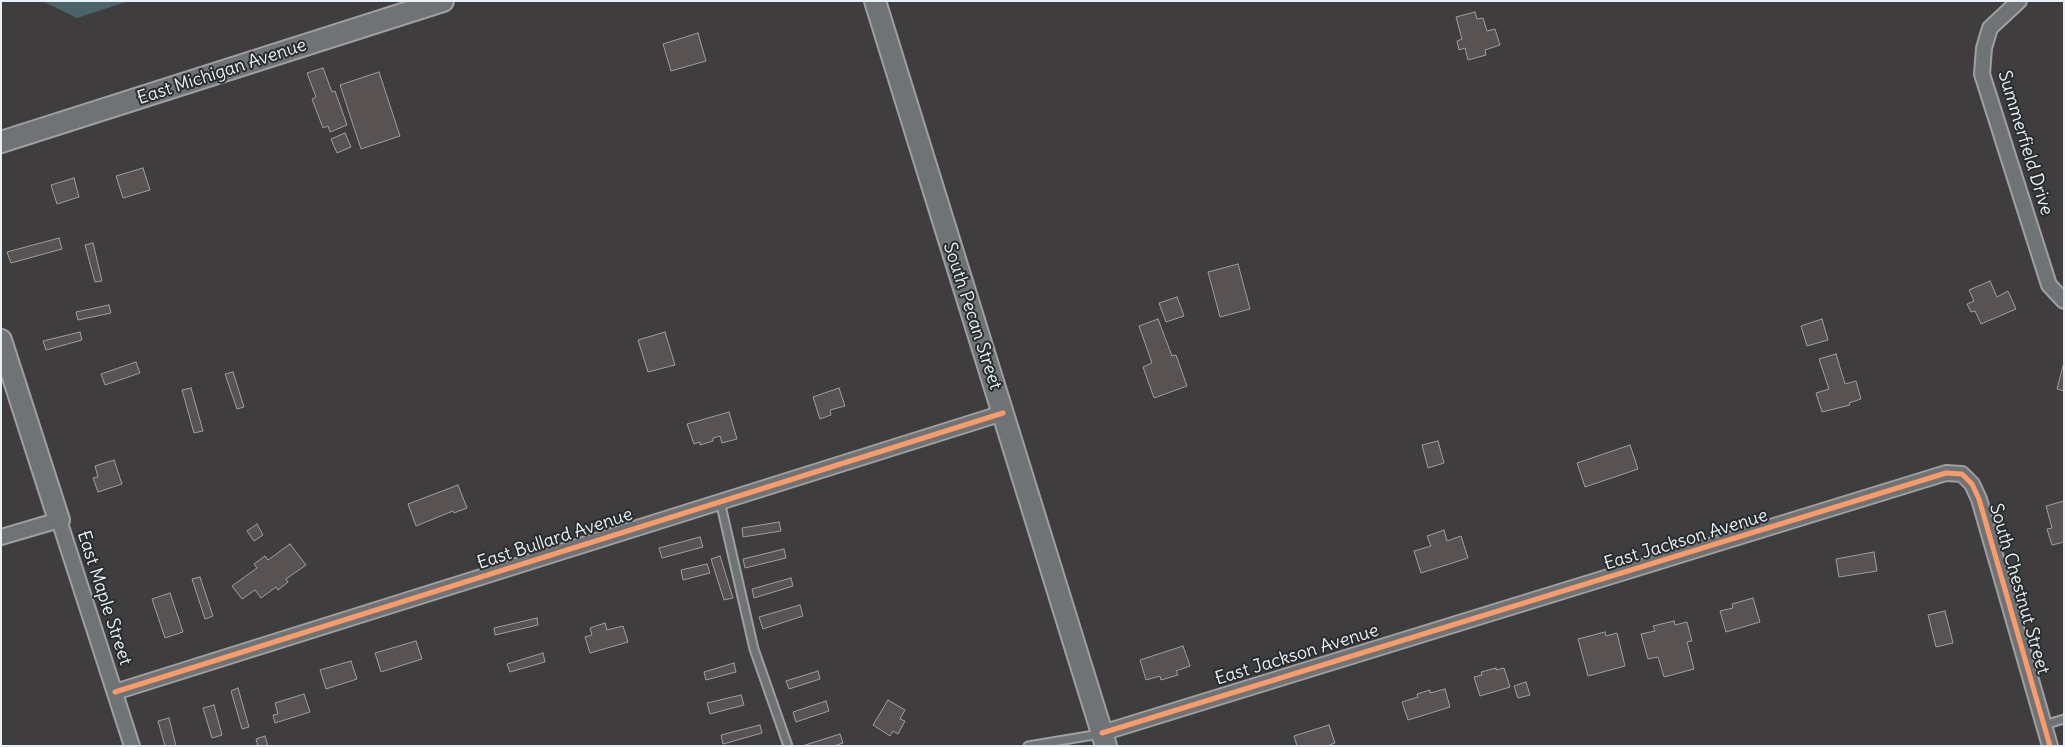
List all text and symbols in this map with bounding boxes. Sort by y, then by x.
street label: East Michigan Avenue [135,34,309,110]
street label: Summerfield Drive [1993,68,2057,218]
street label: South Pecan Street [938,240,1006,392]
street label: South Chestnut Street [1984,501,2054,677]
street label: East Bullard Avenue [475,504,635,574]
street label: East Jackson Avenue [1602,505,1770,575]
street label: East Maple Street [72,528,136,668]
street label: East Jackson Avenue [1213,620,1381,690]

